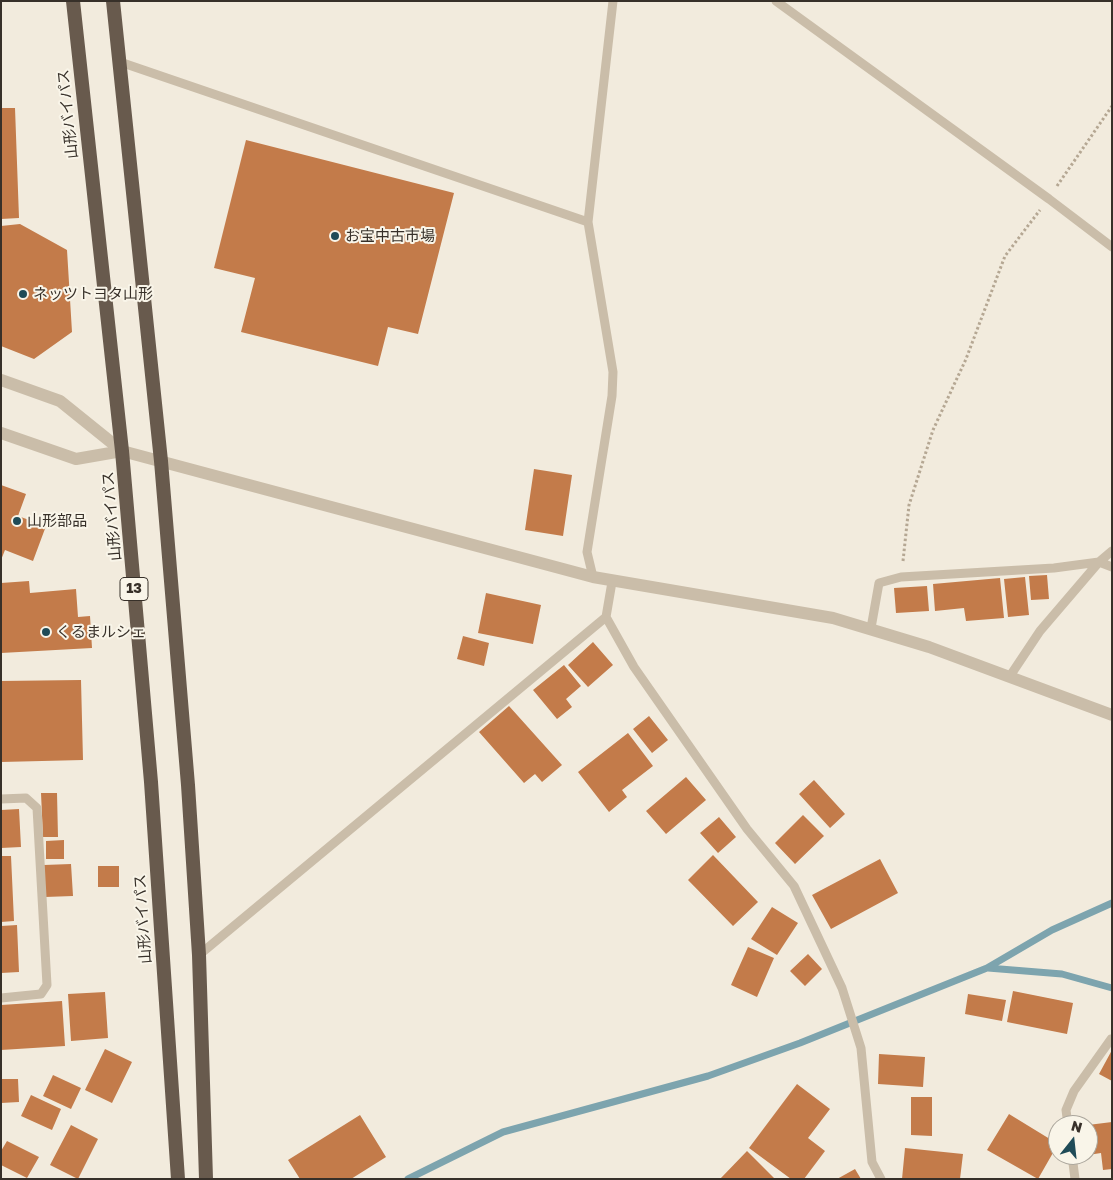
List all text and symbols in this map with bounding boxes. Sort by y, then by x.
street label: 山形バイパス [54,68,82,160]
place label: お宝中古市場 [345,227,435,245]
marker: お宝中古市場 [329,230,341,242]
place label: ネッツトヨタ山形 [33,285,153,303]
marker: ネッツトヨタ山形 [17,288,29,300]
street label: 山形バイパス [99,470,125,562]
place label: 山形部品 [27,512,87,530]
marker: 山形部品 [11,515,23,527]
road number: 13 [120,578,148,600]
place label: くるまルシェ [56,623,146,641]
marker: くるまルシェ [40,626,52,638]
street label: 山形バイパス [131,873,155,965]
north arrow [1048,1115,1098,1165]
text: N [1070,1116,1084,1136]

